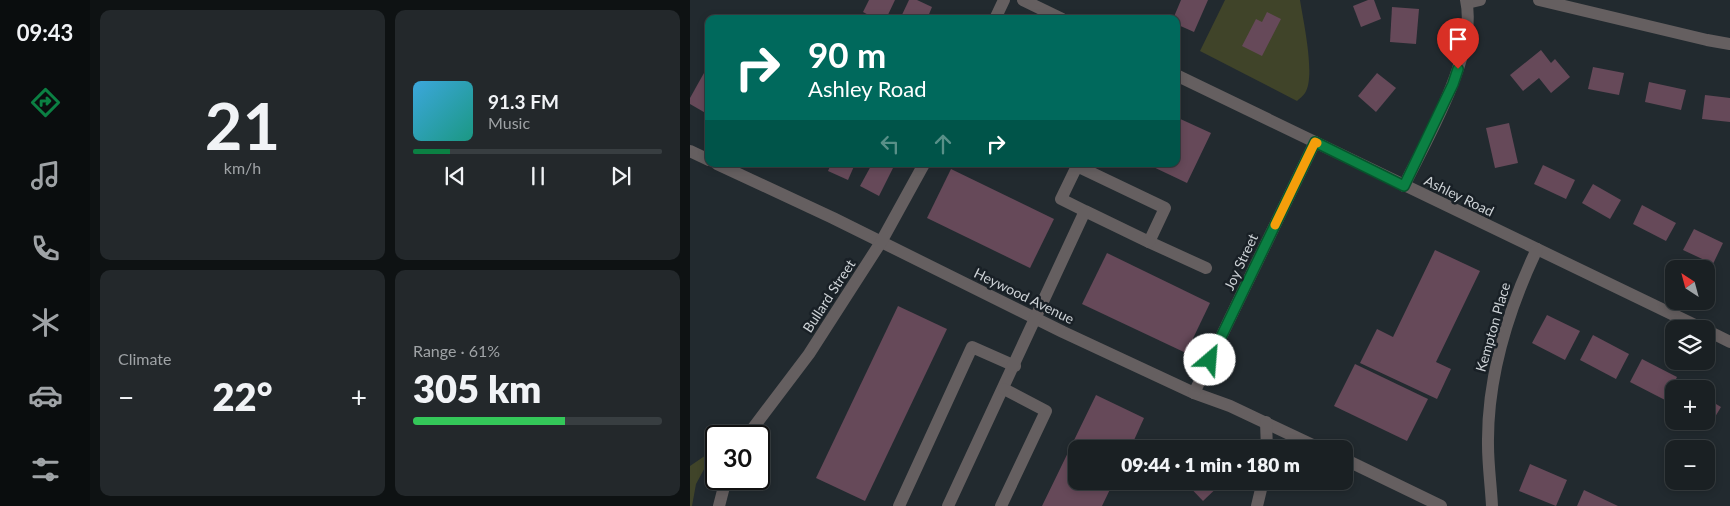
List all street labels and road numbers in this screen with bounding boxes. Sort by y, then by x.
street label: Ashley Road [1422,171,1497,220]
street label: Joy Street [1220,231,1261,293]
street label: Bullard Street [799,256,858,335]
street label: Heywood Avenue [972,264,1077,327]
street label: Kempton Place [1472,280,1513,374]

